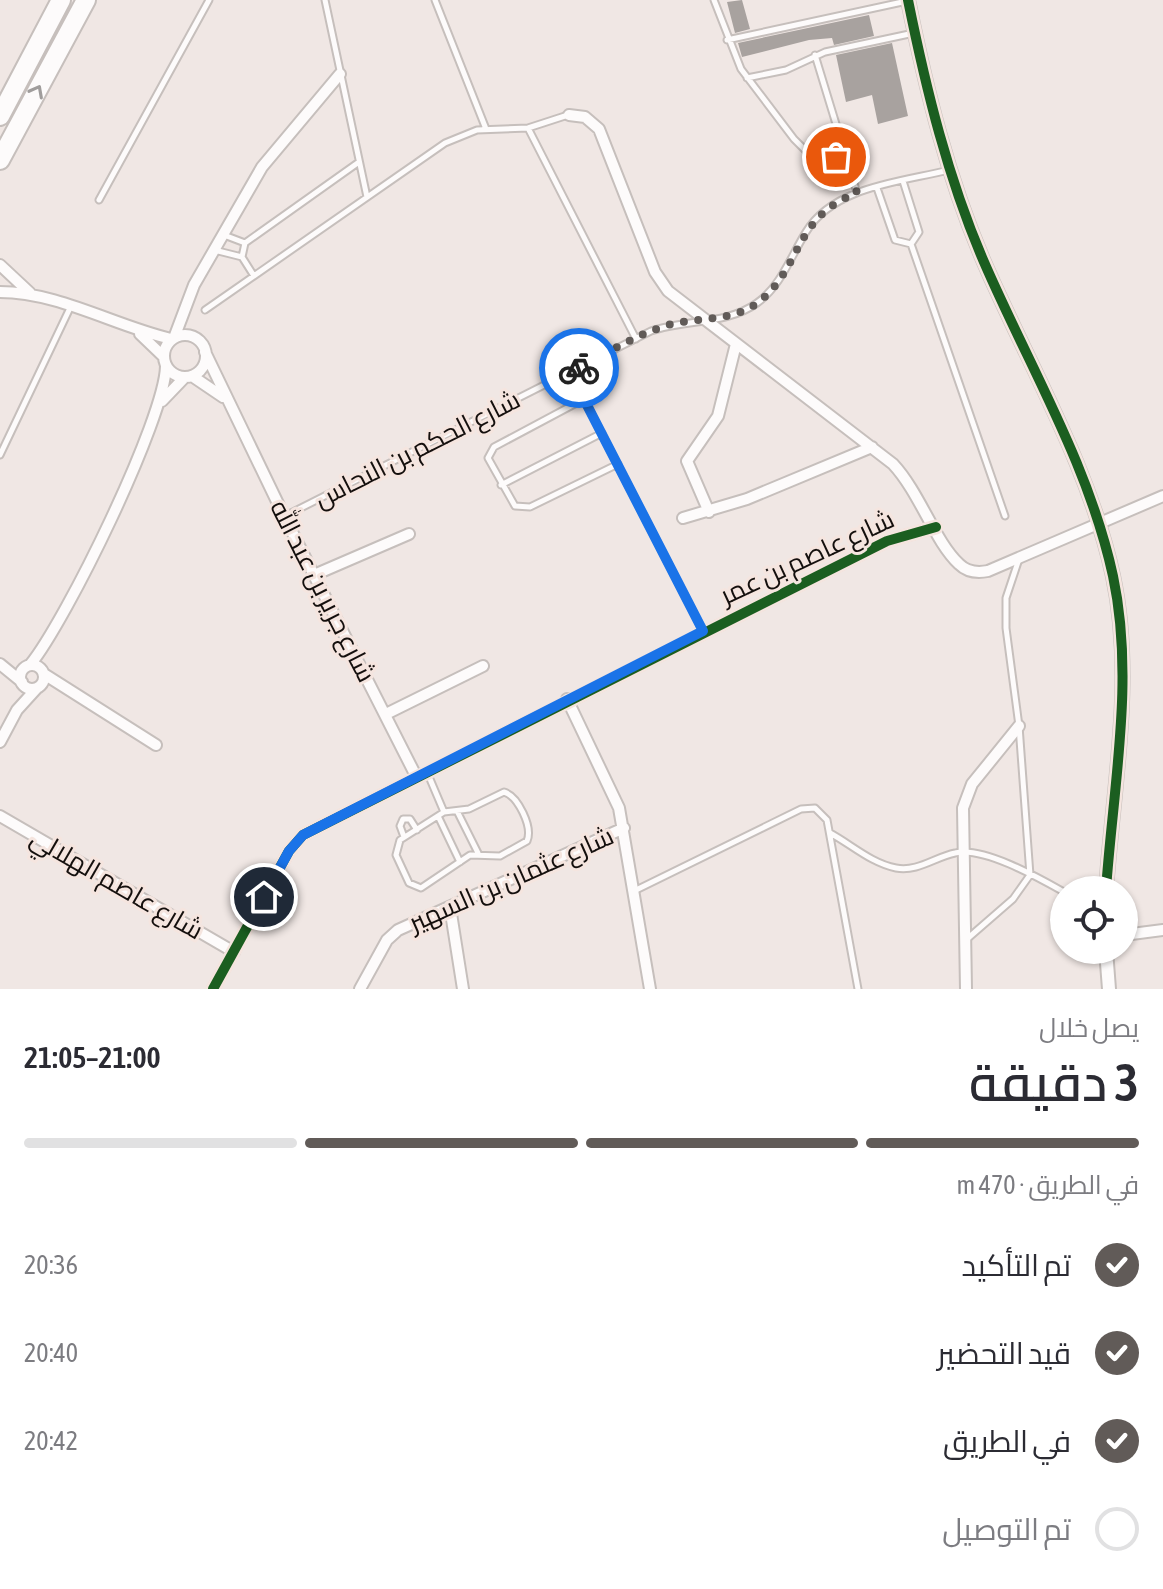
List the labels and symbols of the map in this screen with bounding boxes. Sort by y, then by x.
one-way arrow [27,85,42,100]
pin [802,123,870,191]
courier [539,328,619,408]
street label: شارع الحكم بن النحاس [309,384,526,517]
street label: شارع جرير بن عبد الله [262,494,384,688]
street label: شارع عاصم بن عمر [713,504,900,614]
street label: شارع عثمان بن السهير [402,820,619,940]
street label: شارع عاصم الهلالي [22,822,209,951]
pin [230,863,298,931]

